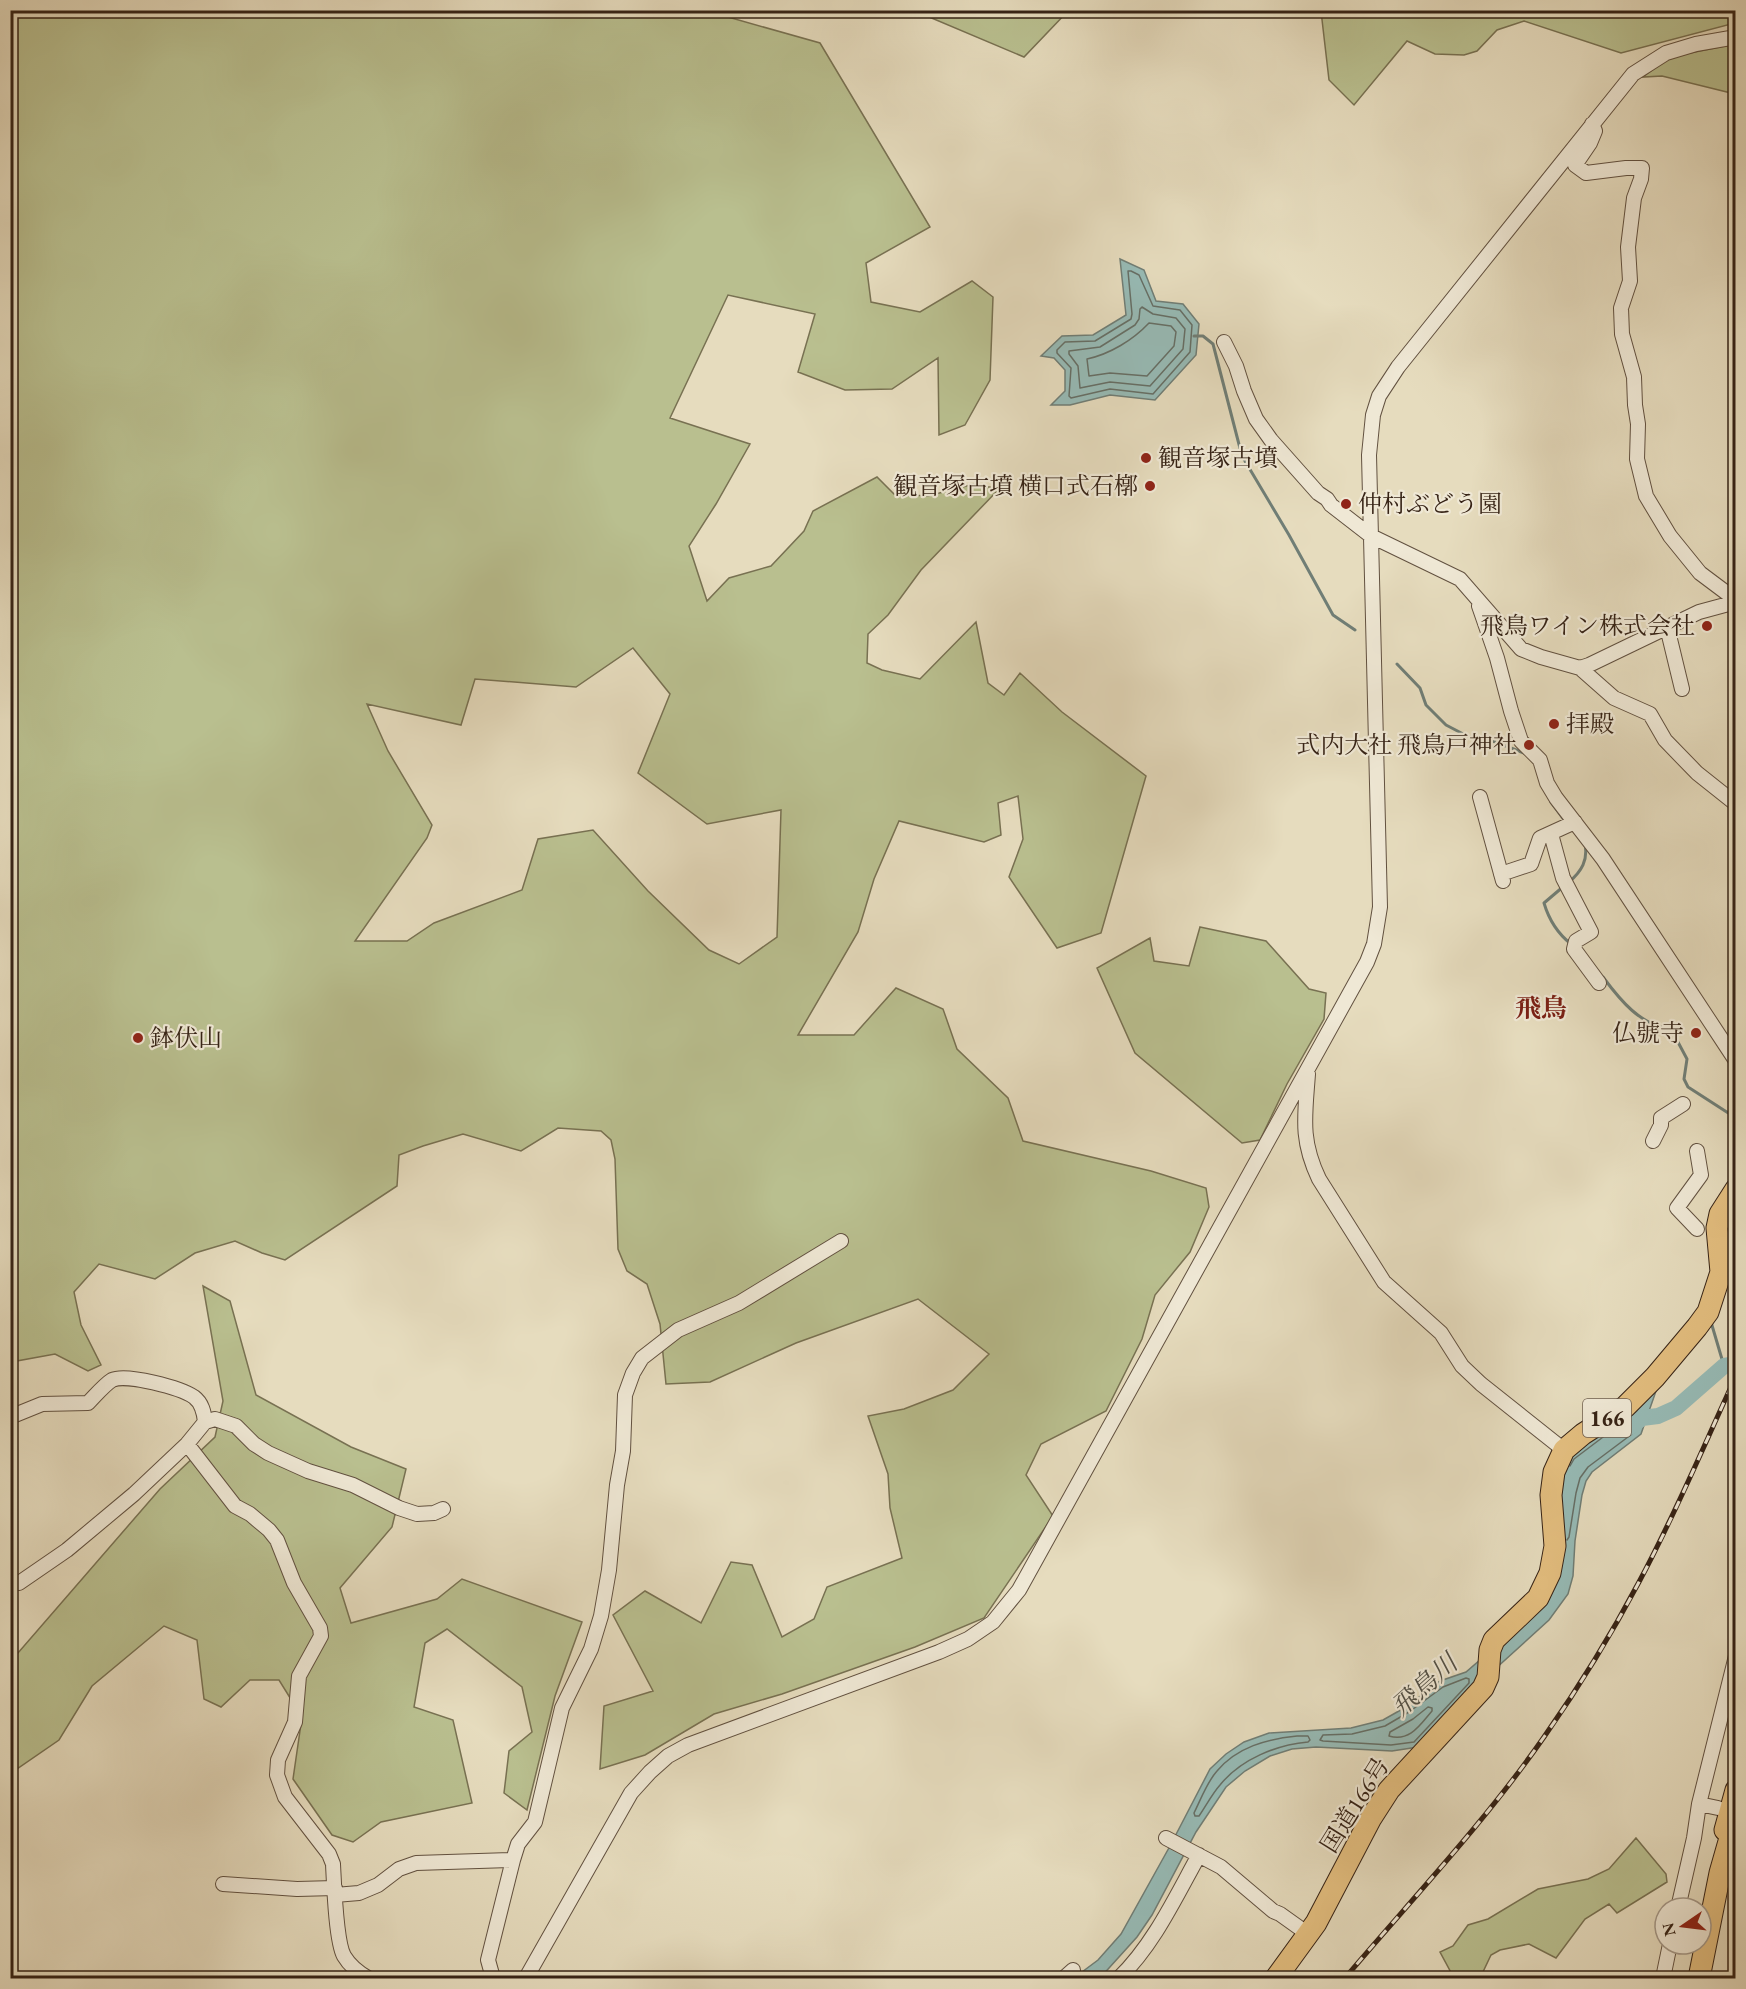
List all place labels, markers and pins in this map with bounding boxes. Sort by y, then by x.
place label: 観音塚古墳 [1158,442,1278,473]
marker: 観音塚古墳 [1139,451,1153,465]
place label: 観音塚古墳 横口式石槨 [893,470,1138,501]
marker: 観音塚古墳 横口式石槨 [1143,479,1157,493]
place label: 仲村ぶどう園 [1358,488,1502,519]
marker: 仲村ぶどう園 [1339,497,1353,511]
place label: 飛鳥ワイン株式会社 [1480,610,1695,641]
marker: 飛鳥ワイン株式会社 [1700,619,1714,633]
place label: 拝殿 [1566,708,1614,739]
marker: 拝殿 [1547,717,1561,731]
place label: 式内大社 飛鳥戸神社 [1296,729,1517,760]
marker: 式内大社 飛鳥戸神社 [1522,738,1536,752]
place label: 仏號寺 [1612,1017,1684,1048]
place label: 鉢伏山 [150,1022,222,1053]
marker: 仏號寺 [1689,1026,1703,1040]
marker: 鉢伏山 [131,1031,145,1045]

